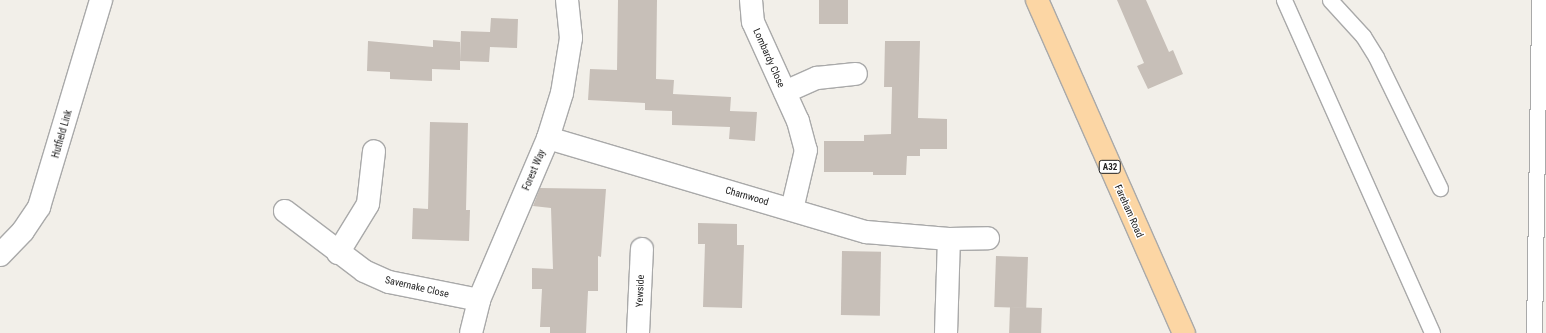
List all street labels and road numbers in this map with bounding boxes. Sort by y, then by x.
street label: Lombardy Close [751,26,787,90]
street label: Hutfield Link [49,109,75,159]
street label: Forest Way [520,148,548,192]
road number: A32 [1098,160,1122,174]
street label: Fareham Road [1112,183,1146,239]
street label: Charnwood [724,184,770,208]
street label: Savernake Close [384,274,450,300]
street label: Yewside [633,274,647,308]

